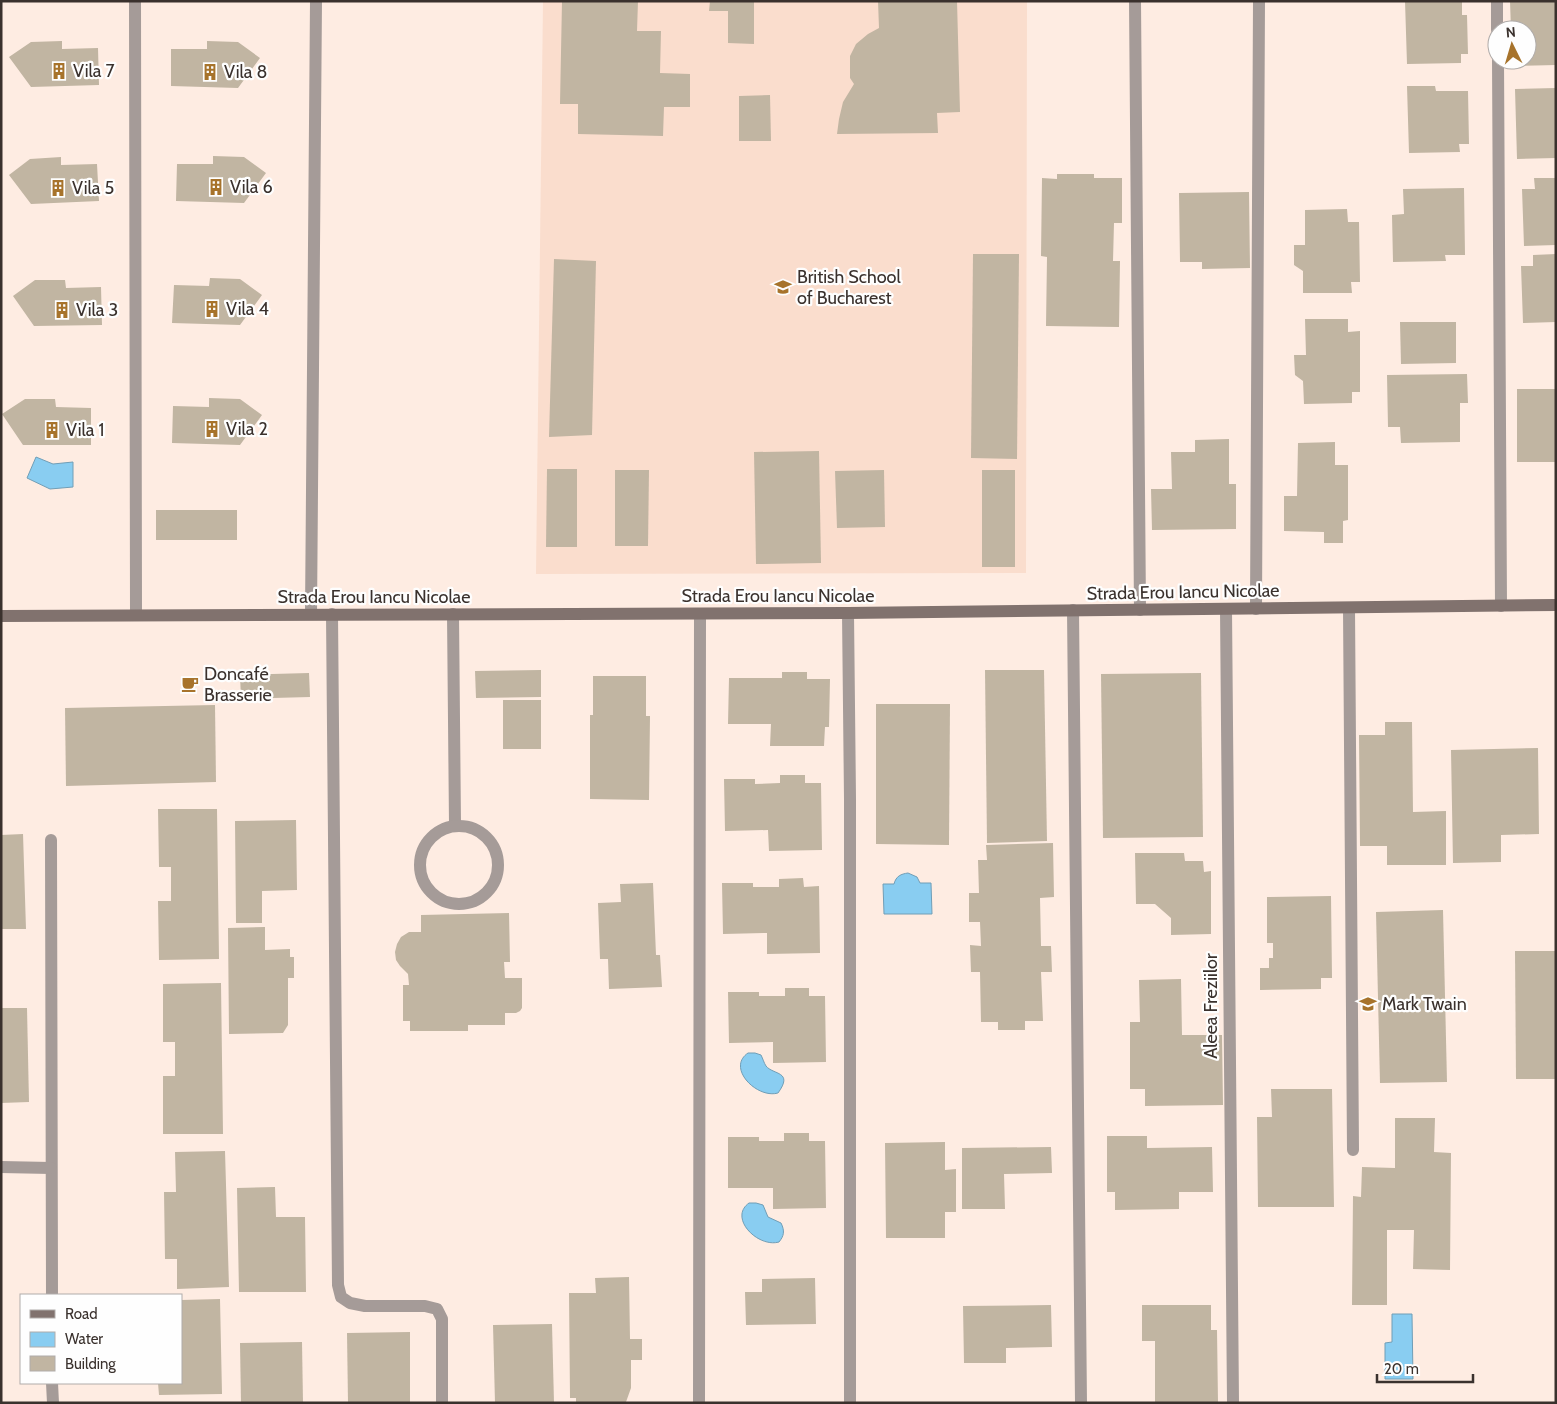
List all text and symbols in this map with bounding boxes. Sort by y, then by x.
north arrow [1487,20,1537,70]
text: N [1505,23,1517,41]
place label: Vila 7 [73,60,115,82]
building icon: Vila 7 [49,61,69,81]
place label: Vila 8 [224,61,267,83]
building icon: Vila 8 [200,62,220,82]
place label: Vila 6 [230,176,273,198]
place label: Vila 5 [72,177,114,199]
building icon: Vila 6 [206,177,226,197]
building icon: Vila 5 [48,178,68,198]
place label: British School of Bucharest [797,266,902,309]
school or university icon: British School of Bucharest [773,277,793,297]
place label: Vila 4 [226,298,269,320]
place label: Vila 3 [76,299,118,321]
building icon: Vila 4 [202,299,222,319]
building icon: Vila 3 [52,300,72,320]
place label: Vila 2 [226,418,268,440]
place label: Vila 1 [66,419,104,441]
building icon: Vila 2 [202,419,222,439]
building icon: Vila 1 [42,420,62,440]
street label: Strada Erou Iancu Nicolae [1086,579,1280,605]
street label: Strada Erou Iancu Nicolae [682,585,874,607]
street label: Strada Erou Iancu Nicolae [278,586,470,608]
place label: Doncafé Brasserie [204,663,272,706]
cafe icon: Doncafé Brasserie [180,674,200,694]
street label: Aleea Freziilor [1200,953,1222,1059]
place label: Mark Twain [1382,993,1467,1015]
school or university icon: Mark Twain [1358,994,1378,1014]
legend [20,1294,182,1384]
text: Road [65,1305,98,1323]
text: Water [65,1330,103,1348]
scale bar [1377,1352,1473,1384]
text: Building [65,1355,116,1373]
text: 20 m [1384,1360,1419,1378]

